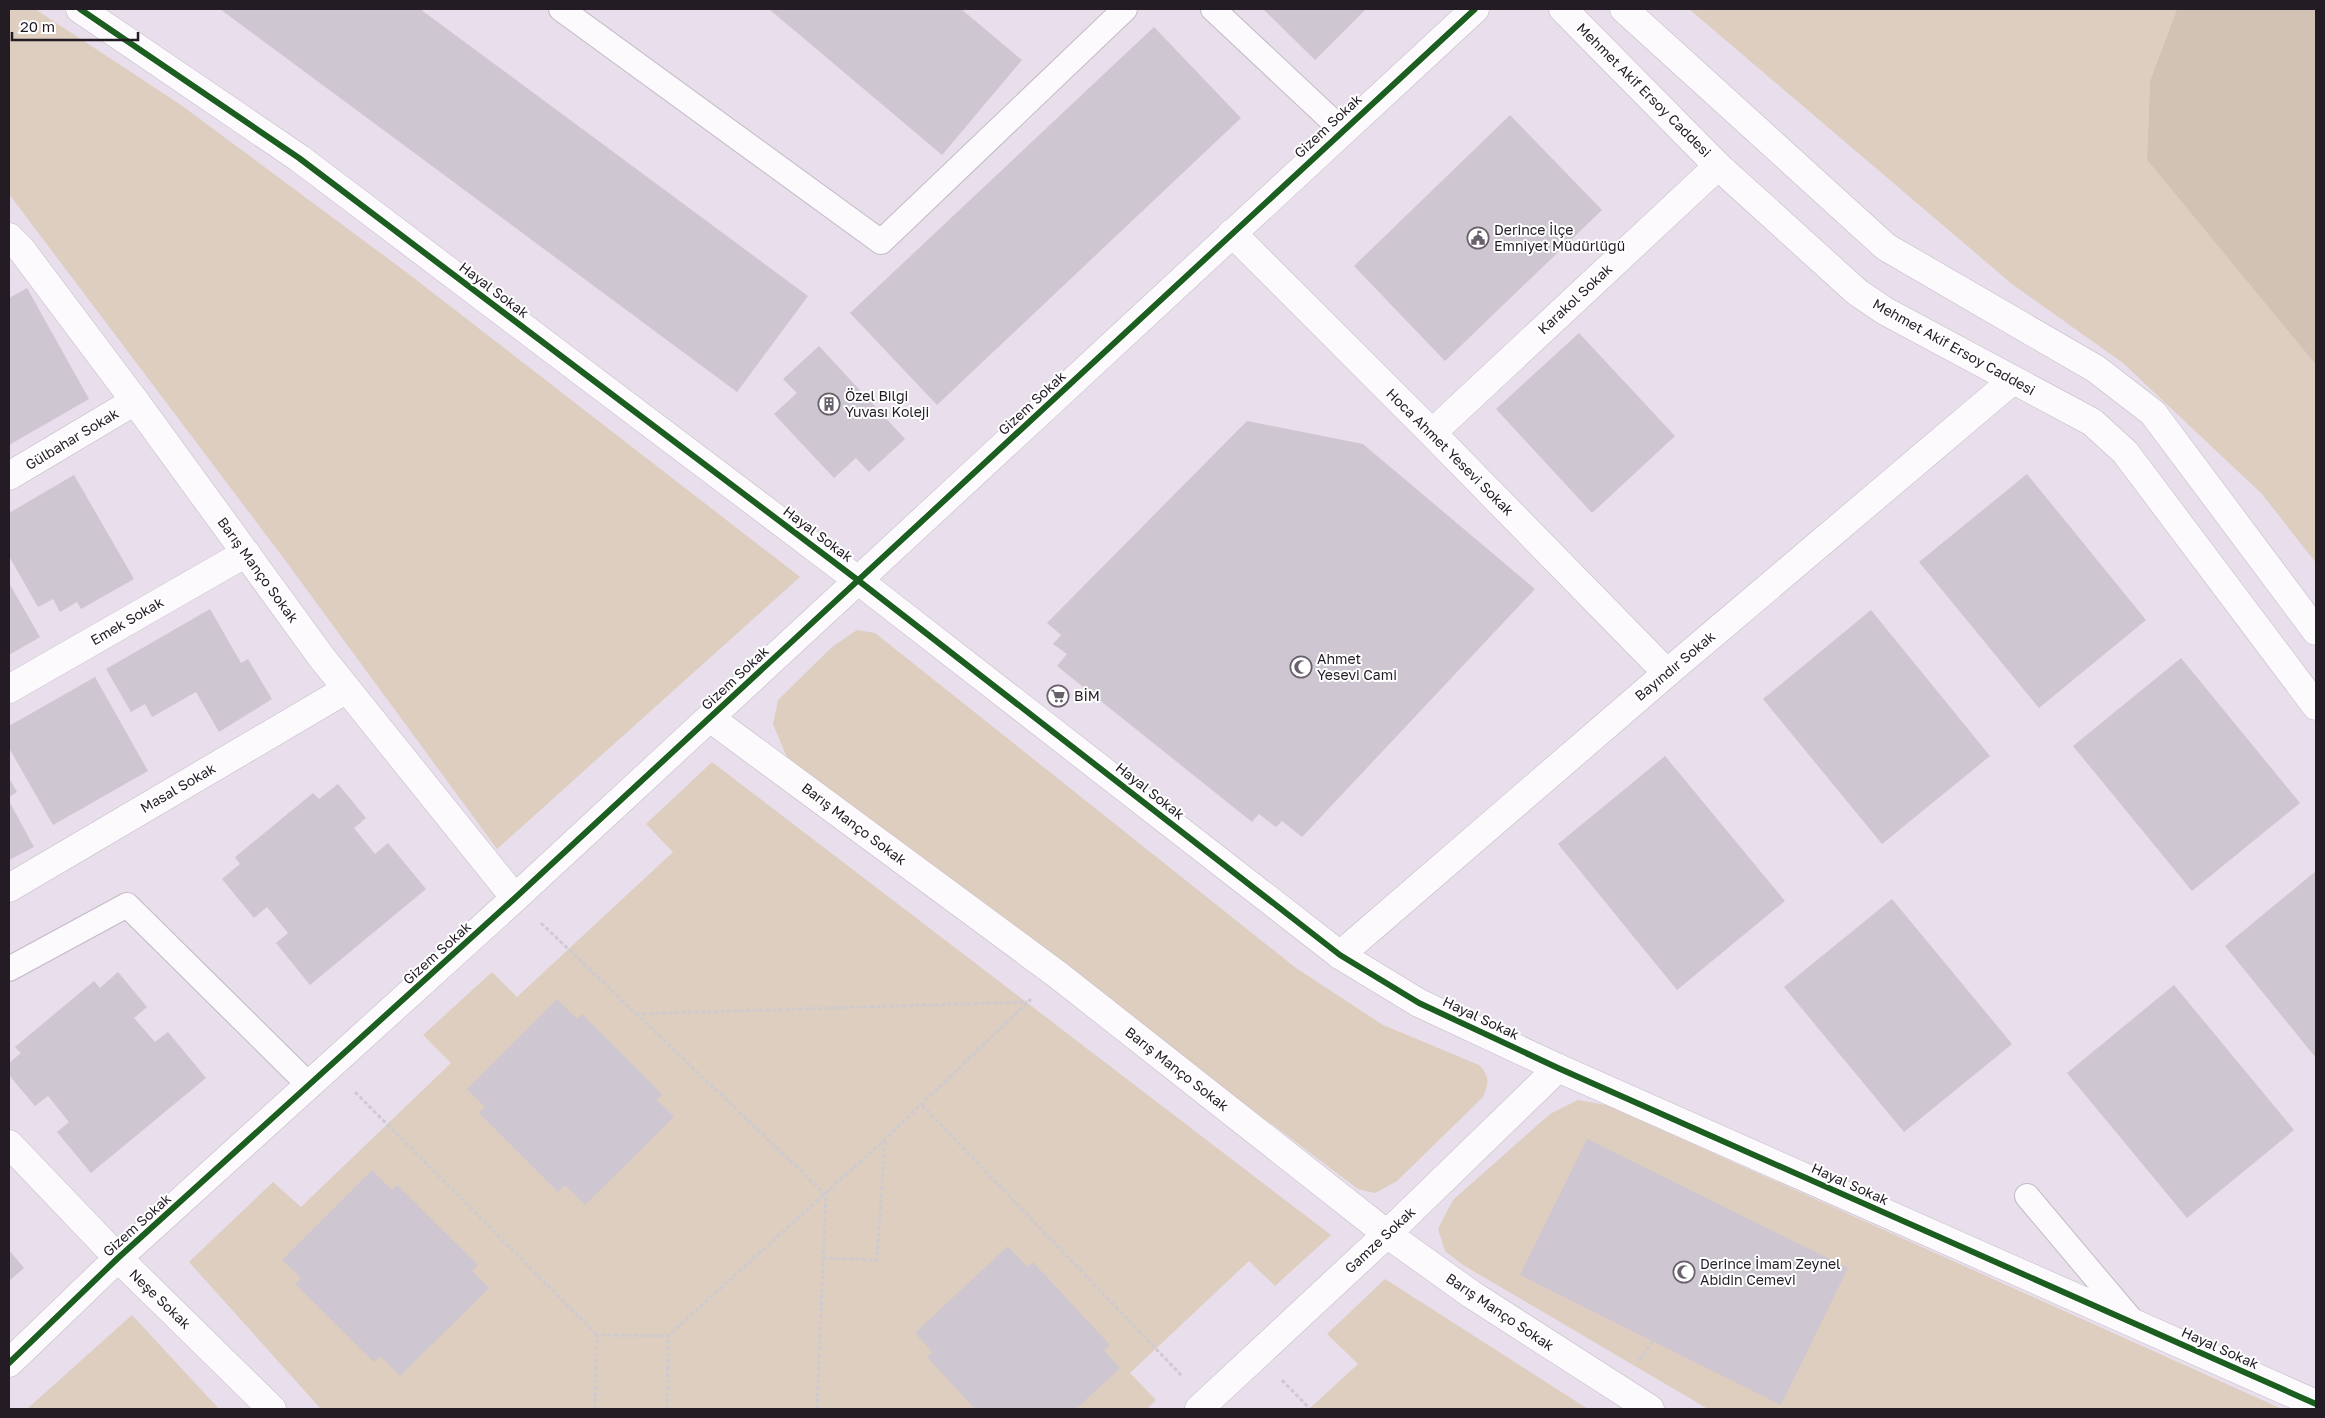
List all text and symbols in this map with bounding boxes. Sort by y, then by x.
scale bar [12,10,139,42]
text: 20 m [20,17,55,35]
street label: Mehmet Akif Ersoy Caddesi [1574,19,1715,160]
street label: Gizem Sokak [1291,90,1365,161]
place label: Derince İlçe Emniyet Müdürlüğü [1494,221,1625,254]
public building icon: Derince İlçe Emniyet Müdürlüğü [1466,226,1490,250]
street label: Hayal Sokak [456,258,532,321]
street label: Karakol Sokak [1534,260,1615,337]
street label: Mehmet Akif Ersoy Caddesi [1870,295,2038,398]
street label: Gizem Sokak [995,367,1069,438]
street label: Hoca Ahmet Yesevi Sokak [1383,384,1518,519]
place label: Özel Bilgi Yuvası Koleji [845,387,929,420]
building icon: Özel Bilgi Yuvası Koleji [817,392,841,416]
street label: Gülbahar Sokak [22,404,122,473]
street label: Hayal Sokak [780,502,856,565]
street label: Barış Manço Sokak [214,514,302,626]
street label: Emek Sokak [87,593,166,648]
street label: Bayındır Sokak [1631,627,1718,704]
street label: Gizem Sokak [698,642,772,713]
place label: Ahmet Yesevi Cami [1317,650,1397,683]
mosque icon: Ahmet Yesevi Cami [1289,655,1313,679]
supermarket icon: BİM [1046,684,1070,708]
place label: BİM [1074,687,1100,704]
street label: Masal Sokak [137,759,219,816]
street label: Hayal Sokak [1113,759,1188,823]
street label: Barış Manço Sokak [799,779,910,868]
street label: Gizem Sokak [399,918,474,988]
street label: Hayal Sokak [1440,992,1522,1043]
street label: Barış Manço Sokak [1122,1023,1232,1114]
street label: Hayal Sokak [1809,1159,1891,1208]
street label: Gizem Sokak [99,1190,174,1260]
street label: Gamze Sokak [1341,1203,1418,1277]
place label: Derince İmam Zeynel Abidin Cemevi [1700,1255,1841,1288]
mosque icon: Derince İmam Zeynel Abidin Cemevi [1672,1260,1696,1284]
street label: Neşe Sokak [126,1265,195,1332]
street label: Barış Manço Sokak [1443,1269,1558,1354]
street label: Hayal Sokak [2179,1323,2261,1372]

